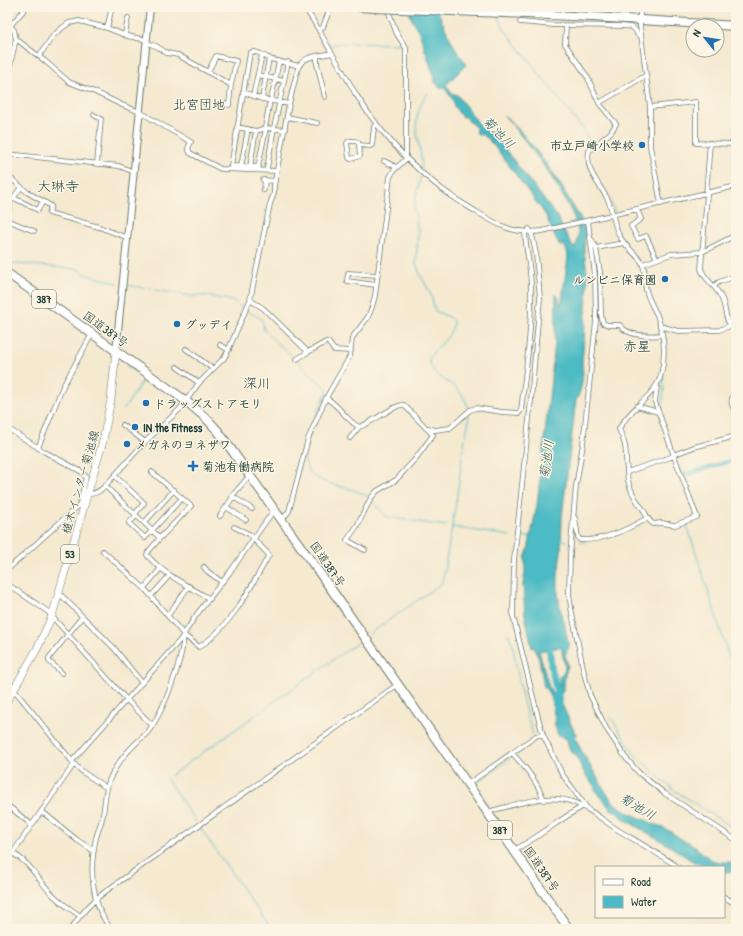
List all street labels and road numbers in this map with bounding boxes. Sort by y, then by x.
road number: 387 [32,290,56,308]
street label: 国道387号 [80,307,132,351]
street label: 植木インター菊池線 [57,428,103,536]
street label: 国道387号 [306,538,350,590]
road number: 53 [61,545,79,563]
road number: 387 [488,821,512,839]
street label: 国道387号 [520,843,564,895]

